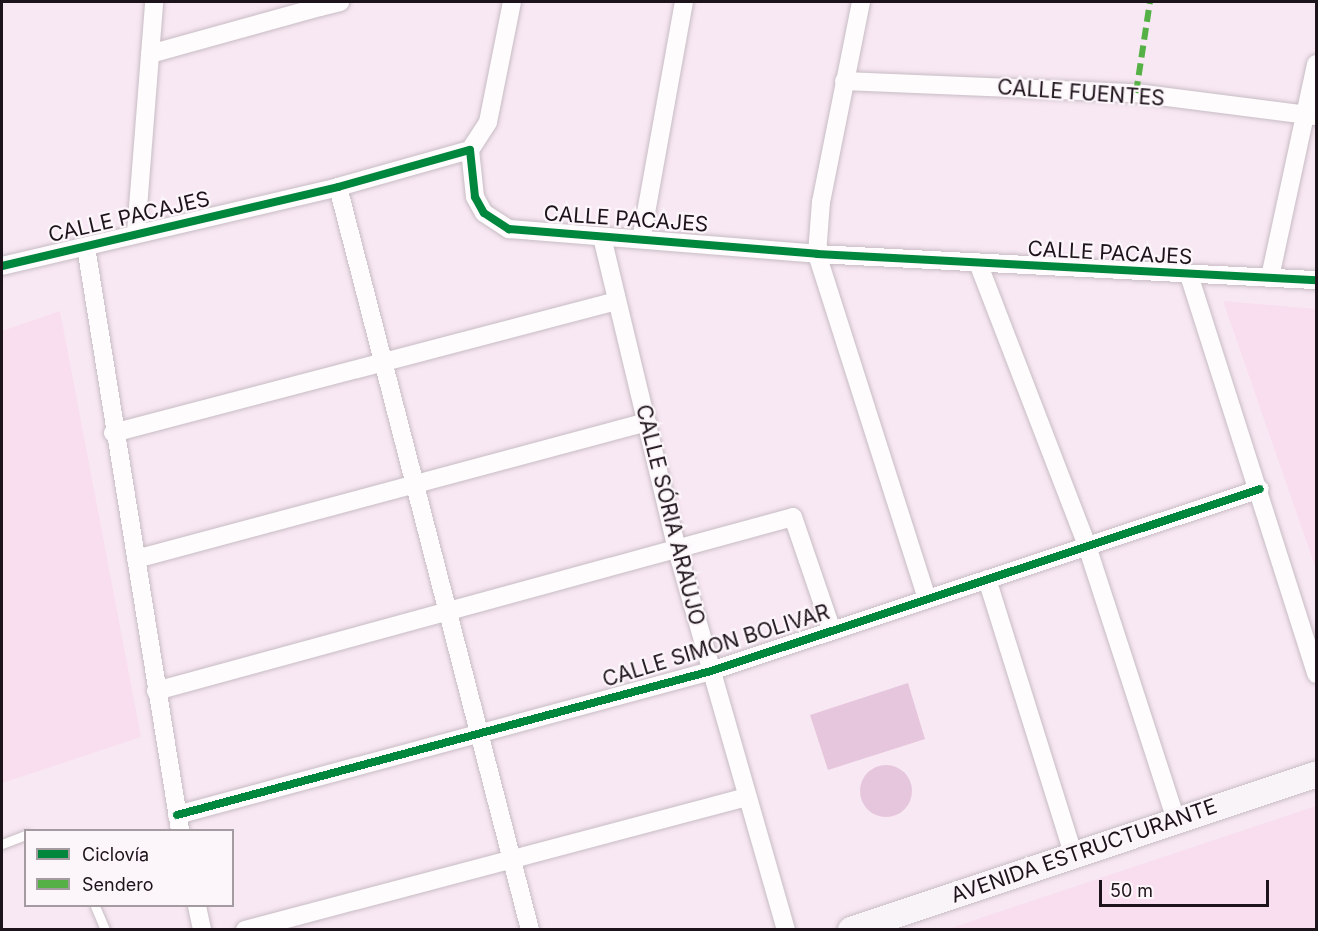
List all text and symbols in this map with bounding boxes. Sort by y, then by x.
street label: CALLE FUENTES [996,75,1166,111]
street label: CALLE PACAJES [46,186,212,248]
street label: CALLE PACAJES [543,201,709,237]
street label: CALLE PACAJES [1027,236,1193,270]
street label: CALLE SÓRIA ARAUJO [630,402,710,628]
street label: CALLE SIMON BOLIVAR [600,599,832,693]
street label: AVENIDA ESTRUCTURANTE [948,794,1220,908]
legend [24,829,234,907]
text: Ciclovía [82,844,149,865]
scale bar [1102,868,1272,906]
text: Sendero [82,874,153,895]
text: 50 m [1110,880,1153,901]

